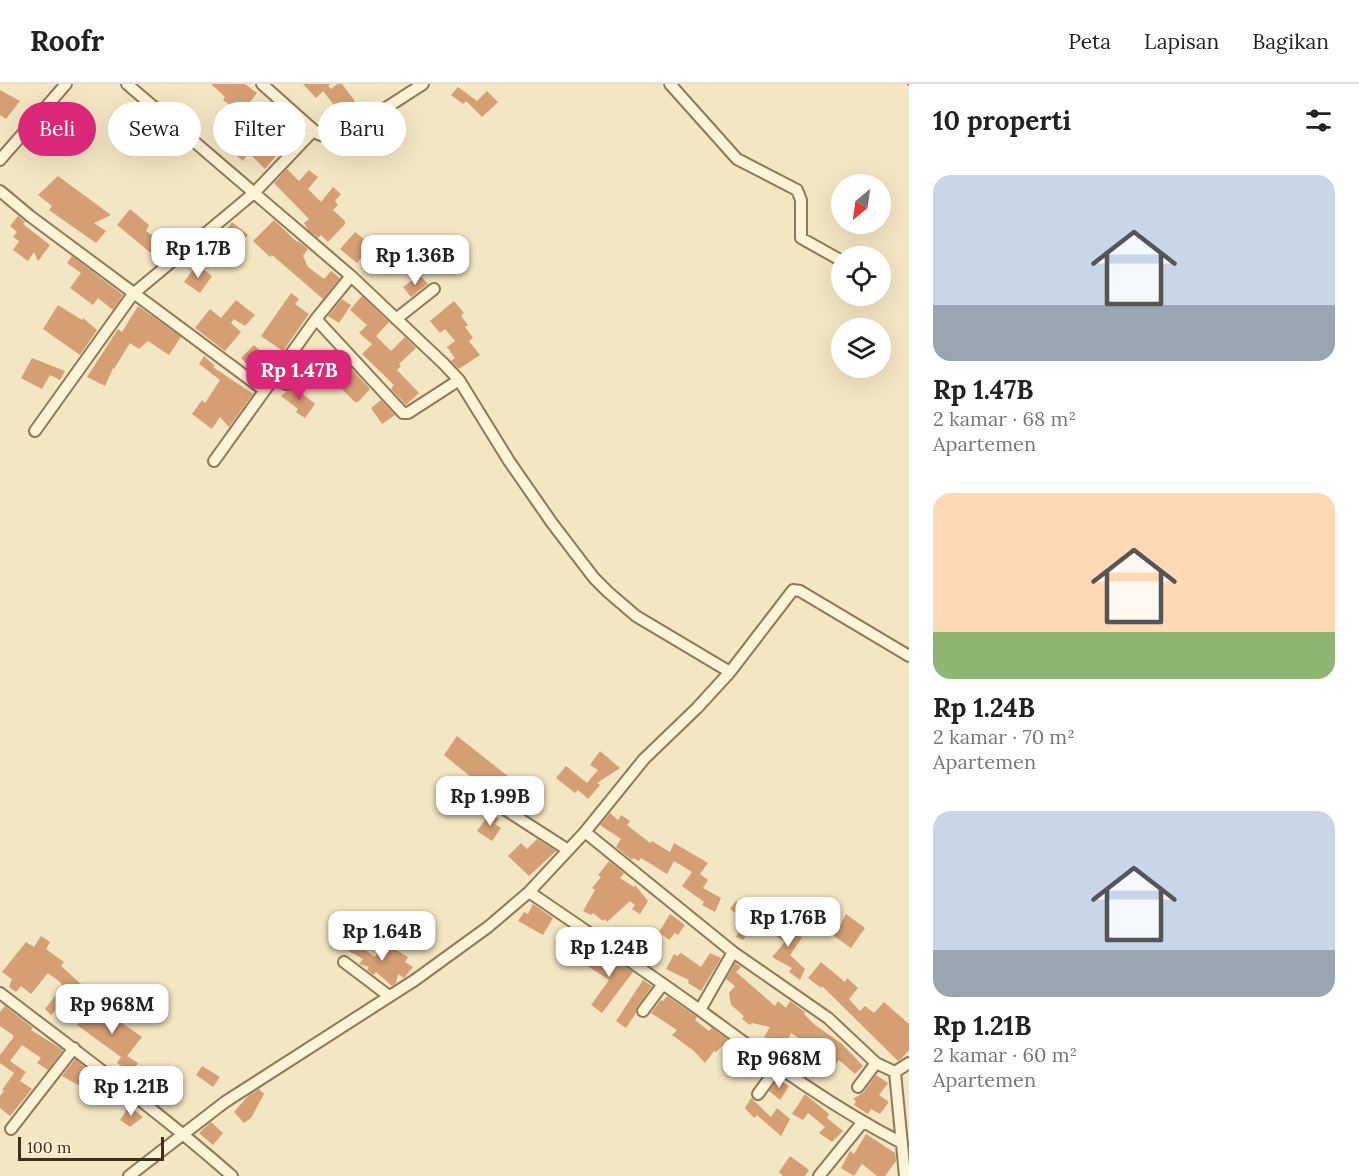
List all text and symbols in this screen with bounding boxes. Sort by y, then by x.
text: Roofr [30,23,104,59]
text: Peta [1068,28,1111,55]
text: Lapisan [1144,28,1219,55]
text: Bagikan [1252,28,1329,55]
chip: Beli [18,102,96,156]
chip: Sewa [108,102,201,156]
chip: Filter [213,102,306,156]
chip: Baru [318,102,406,156]
text: 10 properti [933,104,1071,137]
icon: filters [1302,104,1335,137]
north arrow [831,174,891,234]
map controls [831,174,891,378]
icon: home [1080,214,1188,322]
pin: Rp 1.7B [143,228,253,279]
text: Rp 1.7B [165,235,231,260]
pin: Rp 1.36B [353,235,477,286]
text: Rp 1.36B [375,242,455,267]
button: locate [831,246,891,306]
button: layers [831,318,891,378]
pin: Rp 1.47B [237,350,361,401]
text: Rp 1.47B [260,357,338,382]
text: Rp 1.47B [933,373,1033,406]
text: 2 kamar · 68 m² [933,406,1076,431]
text: Apartemen [933,431,1036,456]
icon: home [1080,532,1188,640]
text: Rp 1.24B [933,691,1035,724]
text: 2 kamar · 70 m² [933,724,1075,749]
text: Apartemen [933,749,1036,774]
pin: Rp 1.99B [428,776,552,827]
text: Rp 1.99B [450,783,530,808]
icon: home [1080,850,1188,958]
pin: Rp 1.76B [726,897,850,948]
text: Rp 1.76B [749,904,827,929]
pin: Rp 1.64B [320,911,444,962]
text: Rp 1.64B [342,918,422,943]
pin: Rp 1.24B [547,927,671,978]
text: Rp 1.24B [570,934,648,959]
pin: Rp 968M [57,984,167,1035]
text: Rp 968M [70,991,154,1016]
text: Rp 1.21B [933,1009,1031,1042]
pin: Rp 968M [724,1038,834,1089]
text: 2 kamar · 60 m² [933,1042,1077,1067]
text: Rp 968M [737,1045,821,1070]
pin: Rp 1.21B [69,1066,193,1117]
text: Apartemen [933,1067,1036,1092]
text: Rp 1.21B [93,1073,169,1098]
scale bar [18,1134,164,1162]
text: 100 m [27,1137,71,1157]

